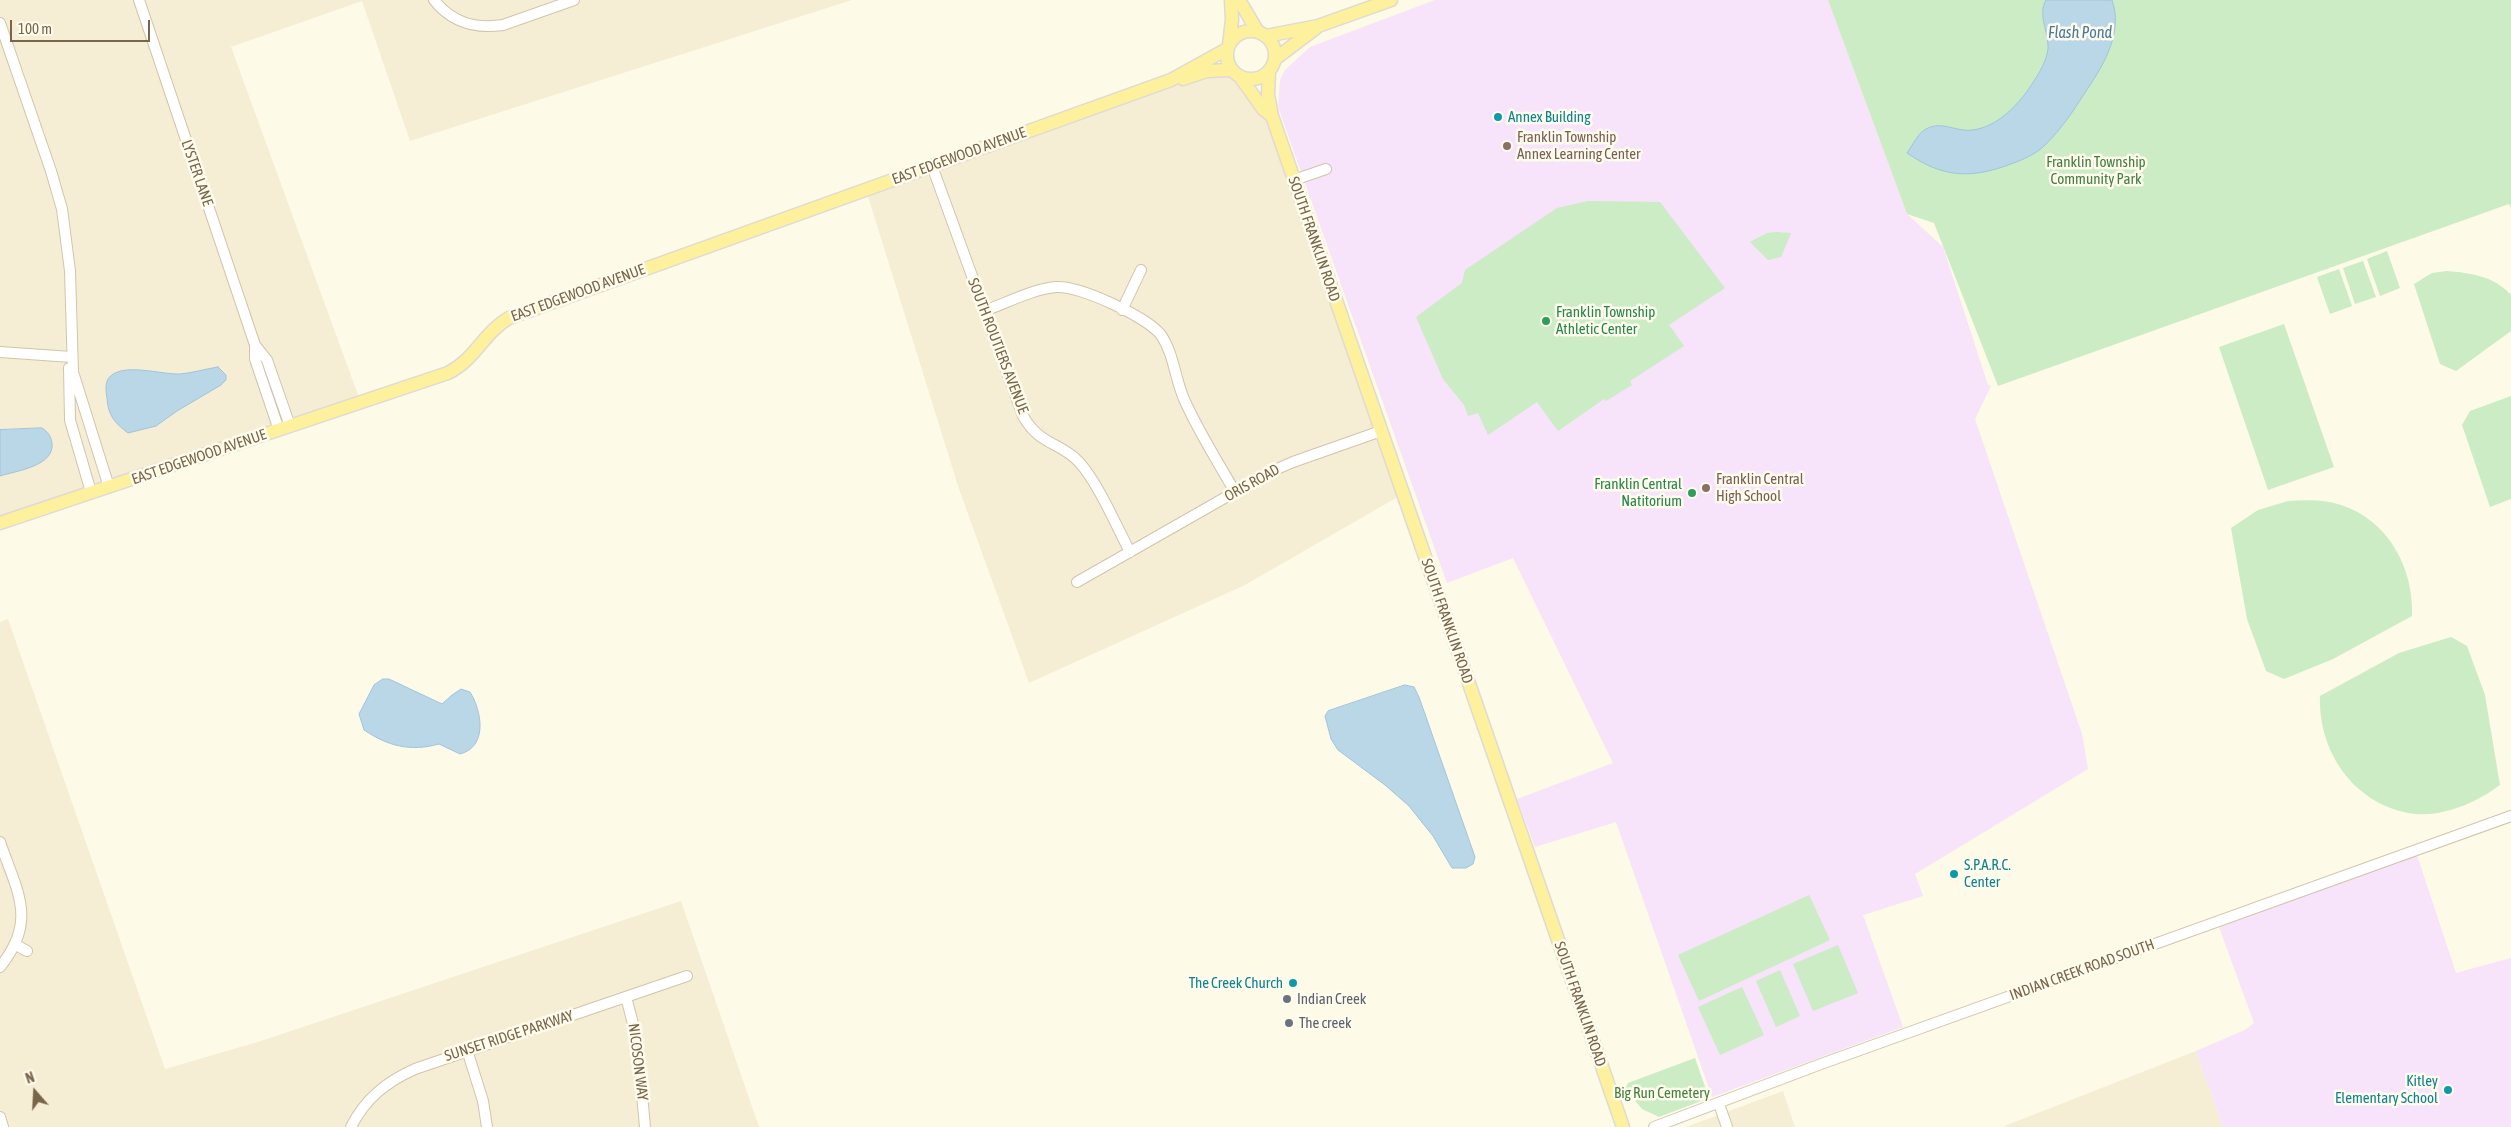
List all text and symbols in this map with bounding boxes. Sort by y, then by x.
scale bar [12,10,152,42]
text: 100 m [18,20,52,37]
water label: Flash Pond [2048,23,2112,43]
place label: Annex Building [1508,108,1591,126]
marker: Annex Building [1492,111,1504,123]
street label: EAST EDGEWOOD AVENUE [889,123,1029,189]
place label: Franklin Township Annex Learning Center [1517,128,1640,163]
street label: LYSTER LANE [177,138,217,208]
marker: Franklin Township Annex Learning Center [1501,140,1513,152]
park label: Franklin Township Community Park [2046,153,2146,188]
street label: SOUTH FRANKLIN ROAD [1284,174,1344,304]
street label: EAST EDGEWOOD AVENUE [508,260,648,326]
street label: SOUTH ROUTIERS AVENUE [964,276,1032,416]
place label: Franklin Township Athletic Center [1556,303,1655,338]
marker: Franklin Township Athletic Center [1540,315,1552,327]
street label: EAST EDGEWOOD AVENUE [129,425,269,489]
street label: ORIS ROAD [1221,461,1283,505]
place label: Franklin Central High School [1716,470,1804,505]
place label: Franklin Central Natitorium [1594,475,1682,510]
marker: Franklin Central High School [1700,482,1712,494]
marker: Franklin Central Natitorium [1686,487,1698,499]
street label: SOUTH FRANKLIN ROAD [1417,556,1477,686]
place label: S.P.A.R.C. Center [1964,856,2011,891]
marker: S.P.A.R.C. Center [1948,868,1960,880]
street label: INDIAN CREEK ROAD SOUTH [2007,935,2157,1005]
street label: SOUTH FRANKLIN ROAD [1550,939,1610,1069]
place label: The Creek Church [1189,974,1283,992]
marker: The Creek Church [1287,977,1299,989]
place label: Indian Creek [1297,990,1366,1008]
marker: Indian Creek [1281,993,1293,1005]
street label: SUNSET RIDGE PARKWAY [442,1007,576,1065]
place label: The creek [1299,1014,1352,1032]
marker: The creek [1283,1017,1295,1029]
street label: NICOSON WAY [624,1022,652,1102]
north arrow [10,1067,60,1117]
text: N [24,1069,37,1087]
place label: Kitley Elementary School [2335,1072,2438,1107]
park label: Big Run Cemetery [1614,1084,1710,1102]
marker: Kitley Elementary School [2442,1084,2454,1096]

